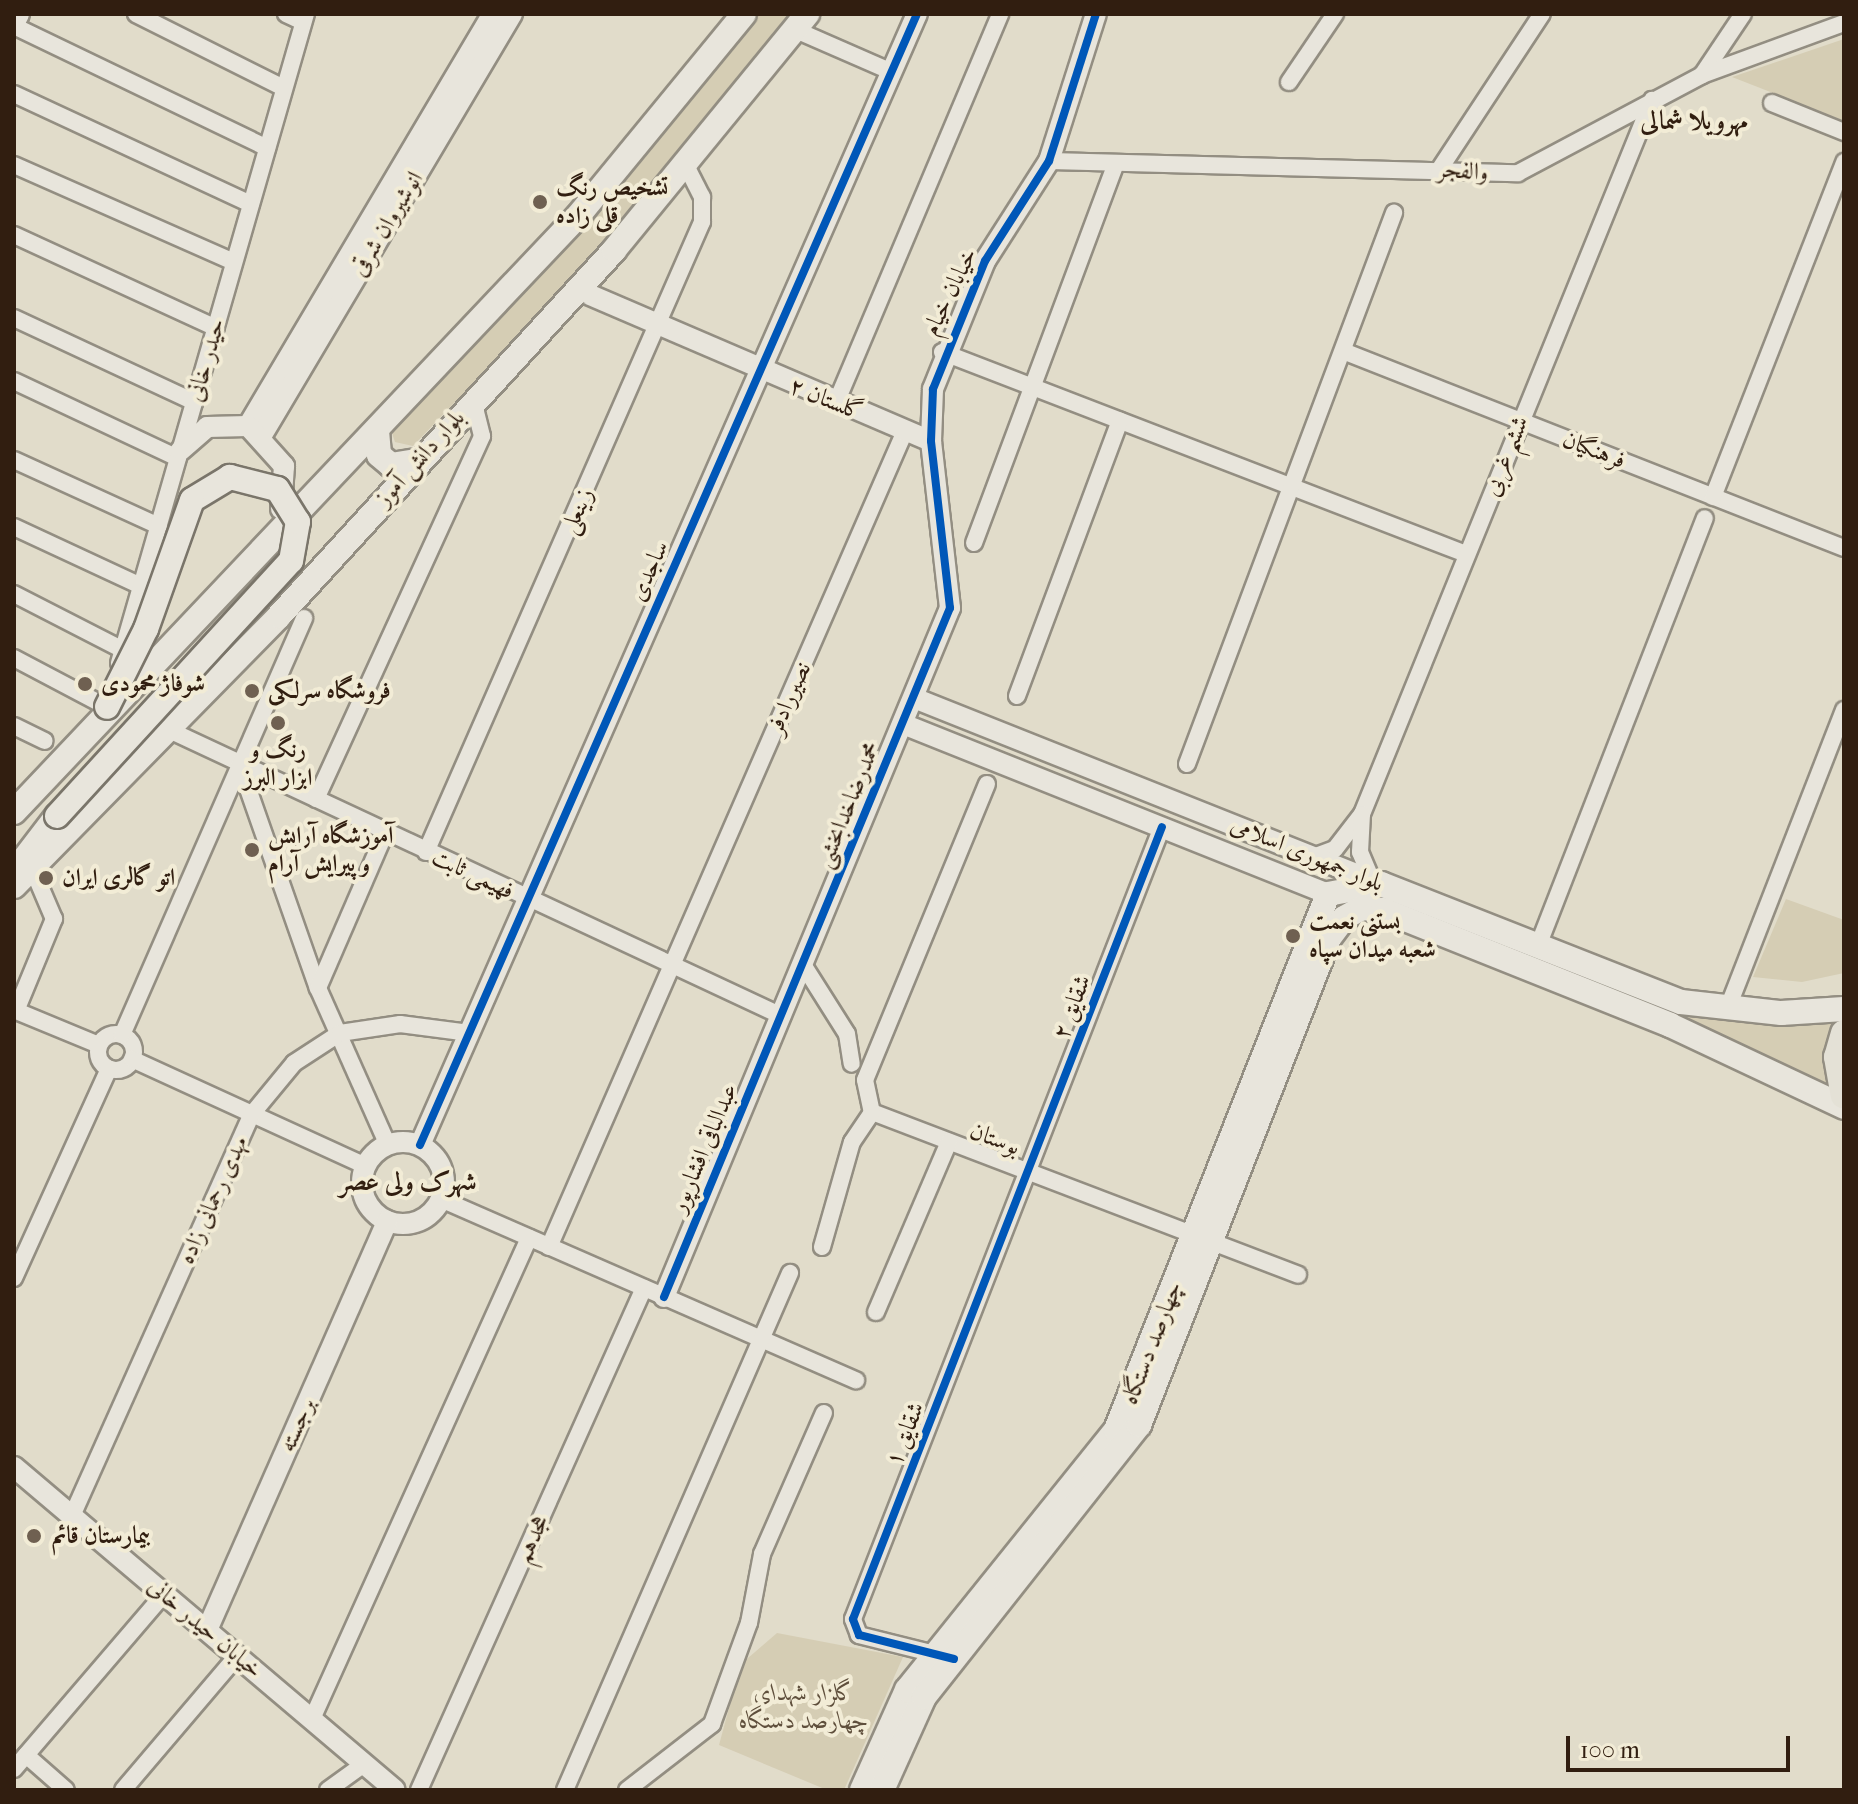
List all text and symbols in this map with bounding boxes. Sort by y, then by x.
district label: مهرویلا شمالی [1640,105,1748,137]
street label: والفجر [1437,155,1489,187]
street label: انوشیروان شرقی [344,166,430,282]
place label: تشخیص رنگ قلی زاده [556,174,668,230]
marker: تشخیص رنگ قلی زاده [531,193,549,211]
street label: خیابان خیام [916,243,984,341]
street label: حیدر خانی [180,315,232,405]
street label: گلستان ۲ [785,371,867,427]
street label: بلوار دانش آموز [369,404,471,512]
street label: ششم غربی [1477,412,1535,500]
street label: فرهنگیان [1558,425,1630,475]
street label: زینعلی [554,483,600,539]
street label: ساجدی [623,536,675,606]
street label: نصیررادفر [760,657,818,739]
place label: شوفاژ محمودی [101,670,205,698]
marker: شوفاژ محمودی [76,675,94,693]
place label: فروشگاه سرلکی [268,677,391,705]
marker: فروشگاه سرلکی [243,682,261,700]
marker: رنگ و ابزار البرز [269,714,287,732]
place label: رنگ و ابزار البرز [244,736,312,792]
street label: محمدرضاخدابخشی [810,738,886,872]
street label: بلوار جمهوری اسلامی [1226,810,1388,898]
place label: آموزشگاه آرایش و پیرایش آرام [268,822,394,878]
marker: آموزشگاه آرایش و پیرایش آرام [243,841,261,859]
street label: فهیمی ثابت [427,843,519,905]
place label: اتو گالری ایران [62,864,175,892]
marker: اتو گالری ایران [37,869,55,887]
place label: بستنی نعمت شعبه میدان سپاه [1309,908,1436,964]
marker: بستنی نعمت شعبه میدان سپاه [1284,927,1302,945]
street label: شقایق ۲ [1047,971,1097,1043]
street label: عبدالباقی افشارپور [664,1079,744,1217]
street label: بوستان [966,1116,1024,1162]
street label: مهدی رحمانی زاده [172,1131,254,1269]
district label: شهرک ولی عصر [339,1166,477,1198]
street label: چهارصد دستگاه [1115,1277,1189,1409]
street label: برجسته [273,1394,321,1456]
street label: شقایق ۱ [879,1398,931,1470]
street label: هجدهم [509,1510,555,1568]
place label: بیمارستان قائم [52,1522,150,1550]
marker: بیمارستان قائم [23,1525,45,1547]
street label: خیابان حیدر خانی [142,1572,268,1684]
park label: گلزار شهدای چهارصد دستگاه [739,1679,869,1735]
scale bar [1570,1720,1794,1770]
text: 100 m [1580,1736,1640,1764]

